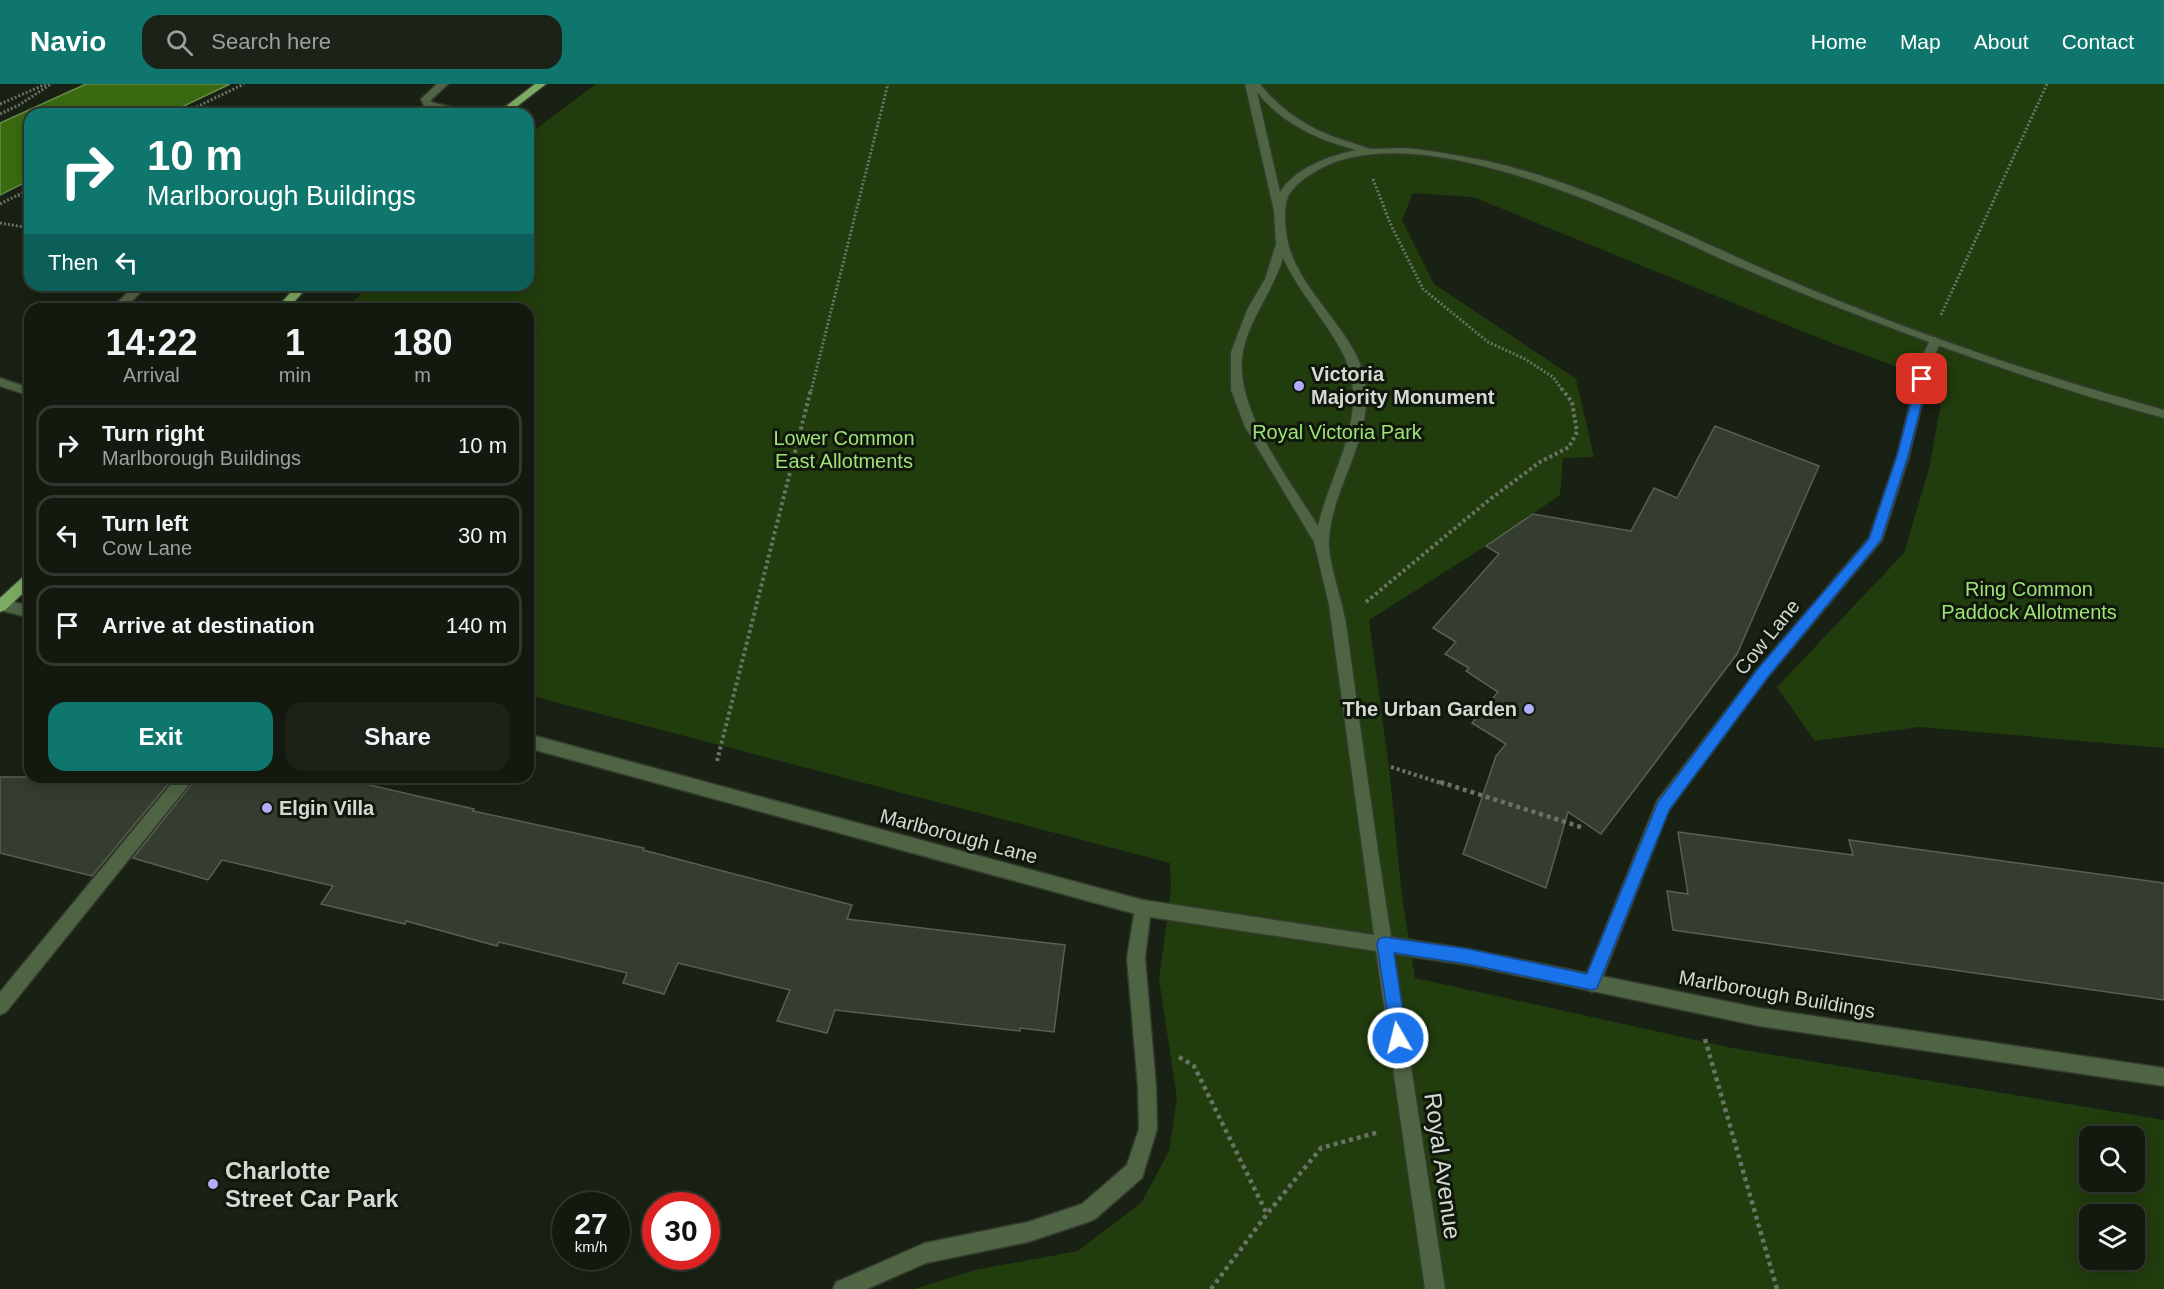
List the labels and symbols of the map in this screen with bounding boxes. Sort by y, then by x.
pin [1896,353,1947,404]
place label: Victoria Majority Monument [1311,363,1495,408]
marker: Victoria Majority Monument [1292,379,1306,393]
park label: Royal Victoria Park [1252,421,1423,443]
park label: Lower Common East Allotments [773,427,915,472]
park label: Ring Common Paddock Allotments [1941,578,2117,623]
street label: Cow Lane [1730,595,1804,679]
place label: The Urban Garden [1343,698,1517,720]
marker: The Urban Garden [1522,702,1536,716]
place label: Elgin Villa [279,797,375,819]
marker: Elgin Villa [260,801,274,815]
street label: Marlborough Lane [878,804,1040,868]
street label: Marlborough Buildings [1677,966,1877,1022]
position arrow [1366,1006,1430,1070]
street label: Royal Avenue [1419,1091,1467,1241]
place label: Charlotte Street Car Park [225,1157,399,1212]
marker: Charlotte Street Car Park [206,1177,220,1191]
speed limit sign: 30 [642,1192,720,1270]

